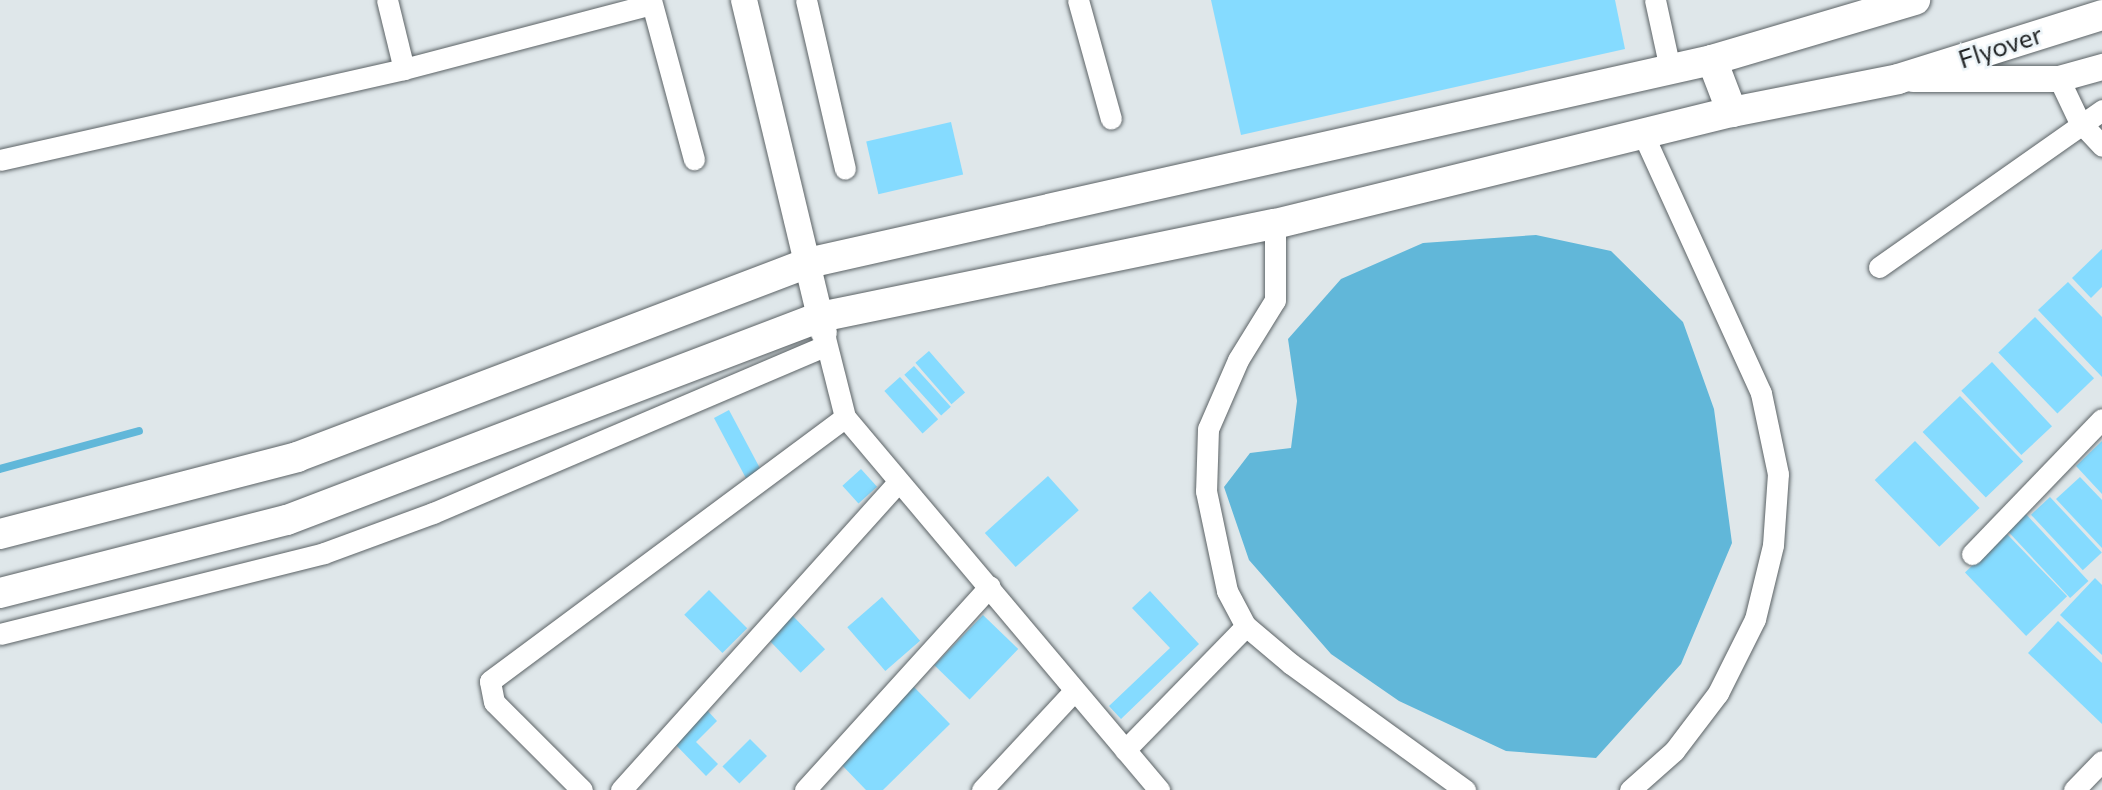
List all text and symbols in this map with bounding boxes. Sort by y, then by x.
street label: Flyover [1954,18,2046,74]

